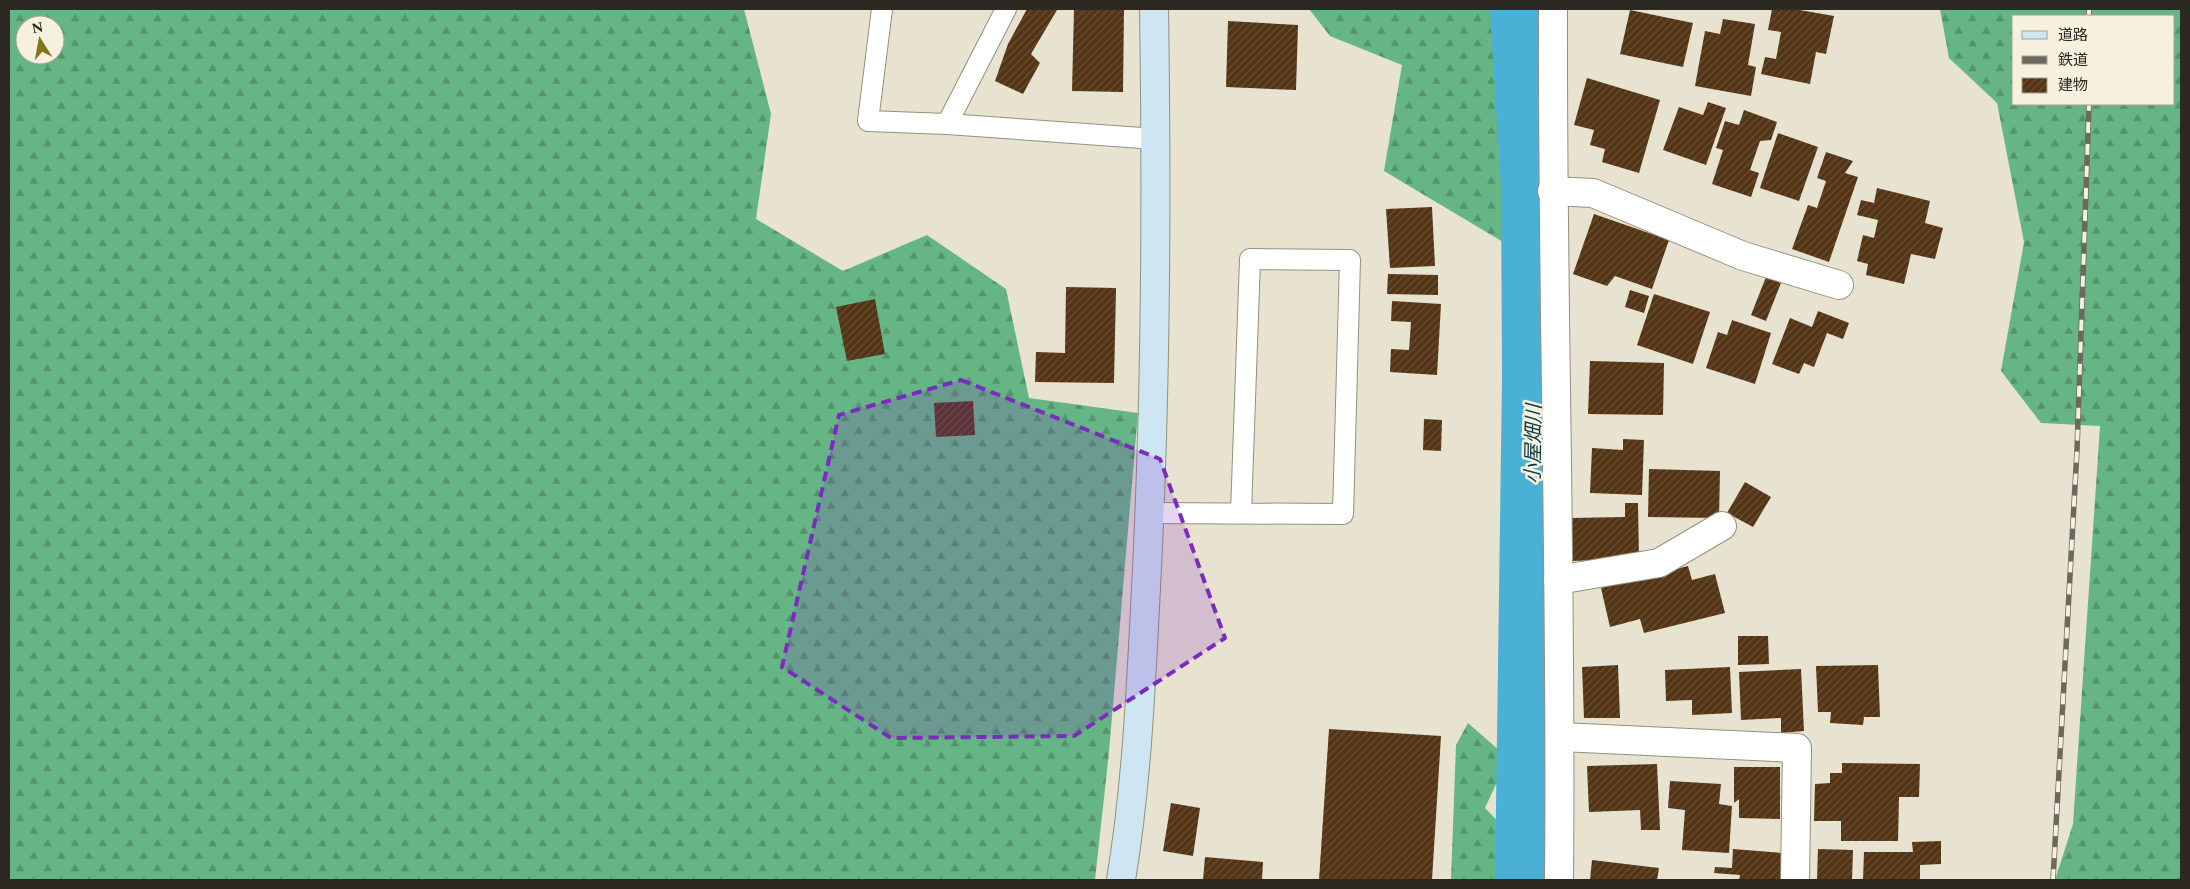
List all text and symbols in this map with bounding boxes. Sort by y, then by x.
north arrow [15,15,65,65]
legend [2012,15,2175,105]
text: N [30,16,45,39]
text: 道路 [2058,24,2088,47]
text: 鉄道 [2058,49,2088,72]
text: 建物 [2058,74,2088,97]
water label: 小屋畑川 [1518,402,1550,484]

